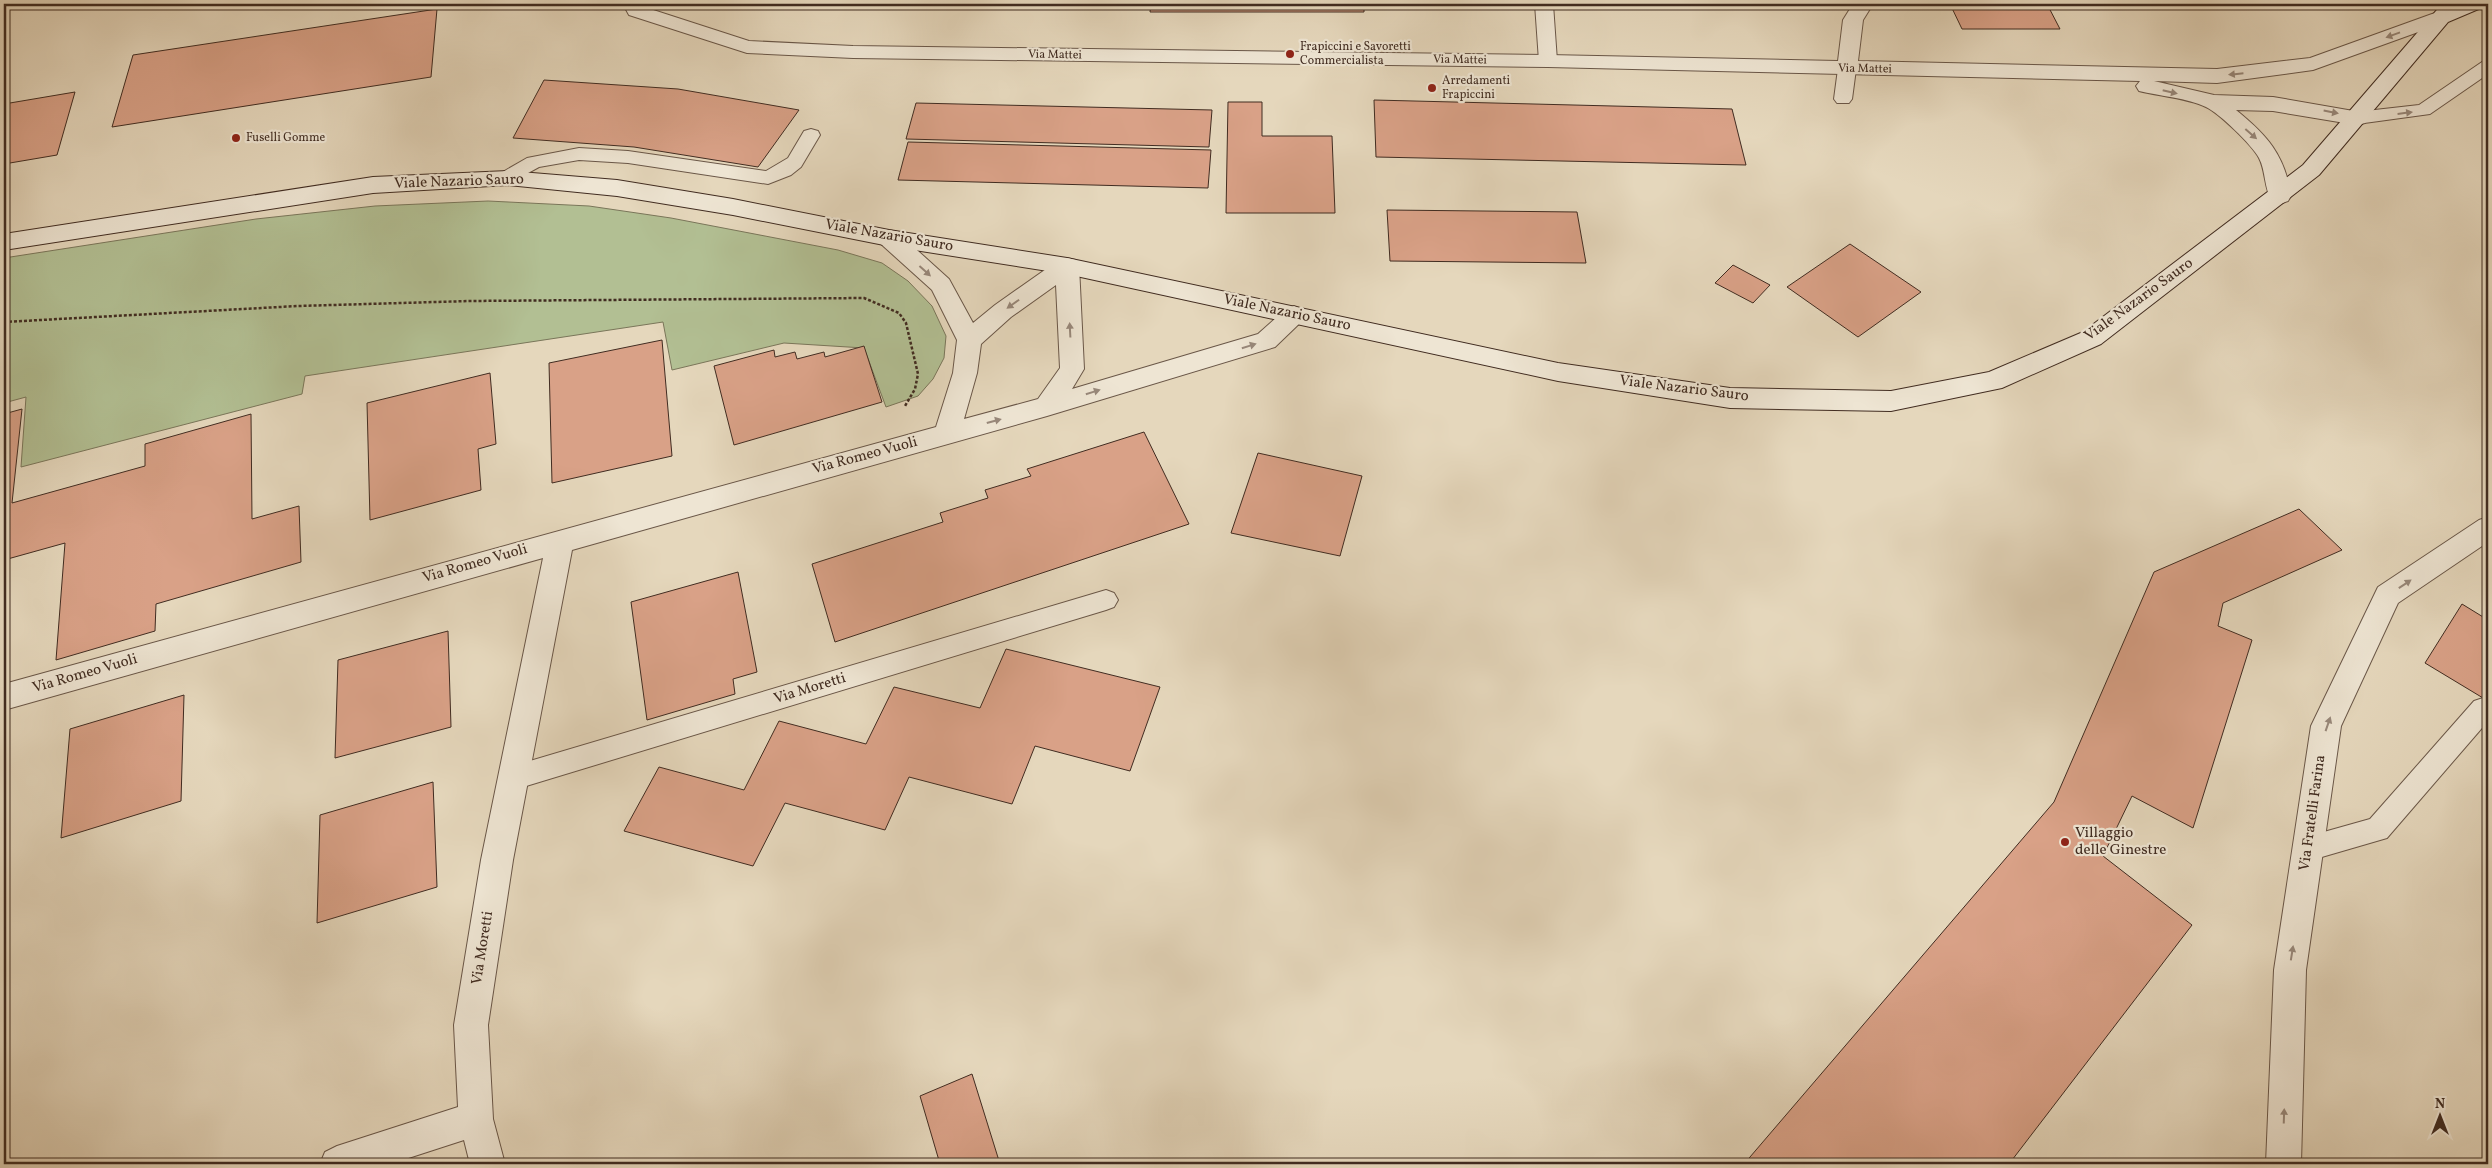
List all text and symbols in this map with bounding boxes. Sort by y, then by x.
one-way arrow [2385,31,2400,39]
place label: Frapiccini e Savoretti Commercialista [1300,39,1411,69]
street label: Via Mattei [1028,47,1083,63]
marker: Frapiccini e Savoretti Commercialista [1284,48,1296,60]
street label: Via Mattei [1433,52,1488,68]
street label: Via Mattei [1838,61,1893,77]
one-way arrow [2228,70,2244,78]
place label: Arredamenti Frapiccini [1442,73,1511,103]
marker: Arredamenti Frapiccini [1426,82,1438,94]
one-way arrow [2162,88,2177,96]
one-way arrow [2323,109,2339,117]
one-way arrow [2397,109,2413,117]
one-way arrow [2245,128,2257,139]
place label: Fuselli Gomme [246,130,326,146]
marker: Fuselli Gomme [230,132,242,144]
street label: Viale Nazario Sauro [394,169,524,195]
street label: Viale Nazario Sauro [823,214,955,258]
street label: Viale Nazario Sauro [2080,253,2198,347]
one-way arrow [918,265,930,277]
street label: Viale Nazario Sauro [1221,289,1353,337]
one-way arrow [1006,299,1020,309]
one-way arrow [1065,322,1073,338]
one-way arrow [1242,341,1257,349]
street label: Viale Nazario Sauro [1618,371,1750,407]
one-way arrow [1086,388,1101,396]
one-way arrow [986,417,1001,425]
street label: Via Romeo Vuoli [810,432,920,480]
street label: Via Romeo Vuoli [420,539,530,589]
one-way arrow [2398,579,2412,589]
street label: Via Romeo Vuoli [30,649,140,699]
street label: Via Moretti [771,668,849,710]
one-way arrow [2324,716,2332,731]
street label: Via Fratelli Farina [2294,754,2332,872]
place label: Villaggio delle Ginestre [2075,823,2166,861]
marker: Villaggio delle Ginestre [2059,836,2071,848]
street label: Via Moretti [467,910,499,986]
one-way arrow [2289,945,2297,961]
north arrow [2414,1090,2464,1140]
text: N [2435,1095,2445,1114]
one-way arrow [2281,1107,2289,1123]

